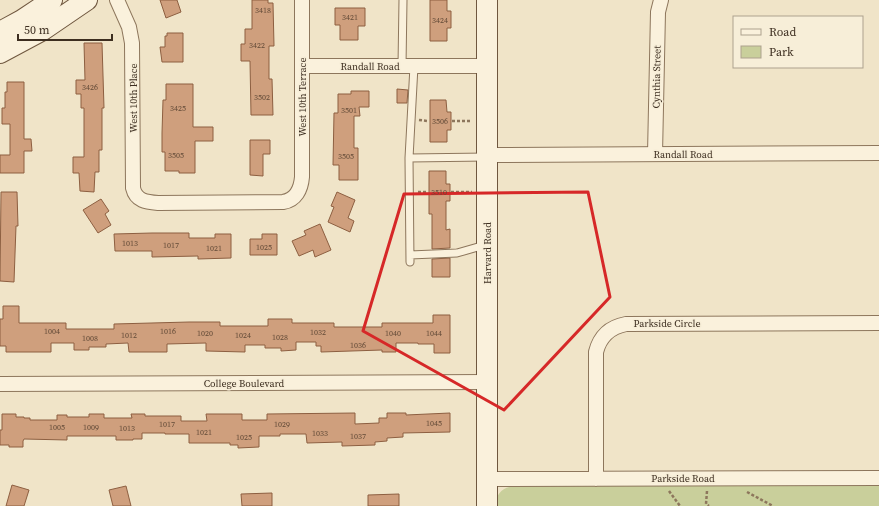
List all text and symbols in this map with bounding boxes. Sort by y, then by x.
house number: 3418 [255,5,271,16]
house number: 3421 [342,12,358,23]
house number: 3424 [432,15,448,26]
scale bar [18,16,112,42]
legend [733,16,863,68]
text: 50 m [24,22,50,38]
text: Road [769,24,796,40]
house number: 3422 [249,40,265,51]
text: Park [769,44,794,60]
street label: Cynthia Street [649,45,664,109]
street label: West 10th Terrace [296,57,309,137]
street label: Randall Road [340,60,400,73]
street label: West 10th Place [127,63,140,133]
house number: 3426 [82,82,98,93]
house number: 3502 [254,92,270,103]
house number: 3425 [170,103,186,114]
house number: 3501 [341,105,357,116]
house number: 3506 [432,116,448,127]
street label: Randall Road [653,148,713,161]
house number: 3505 [168,150,184,161]
house number: 3505 [338,151,354,162]
house number: 3510 [431,187,447,198]
street label: Harvard Road [481,222,494,284]
house number: 1013 [122,238,138,249]
house number: 1017 [163,240,179,251]
house number: 1025 [256,242,272,253]
house number: 1021 [206,243,222,254]
street label: Parkside Circle [633,317,701,330]
house number: 1004 [44,326,60,337]
house number: 1016 [160,326,176,337]
house number: 1032 [310,327,326,338]
house number: 1020 [197,328,213,339]
house number: 1040 [385,328,401,339]
house number: 1044 [426,328,442,339]
house number: 1012 [121,330,137,341]
house number: 1024 [235,330,251,341]
house number: 1028 [272,332,288,343]
house number: 1008 [82,333,98,344]
house number: 1036 [350,340,366,351]
street label: College Boulevard [204,377,285,390]
house number: 1045 [426,418,442,429]
house number: 1017 [159,419,175,430]
house number: 1029 [274,419,290,430]
house number: 1005 [49,422,65,433]
house number: 1009 [83,422,99,433]
house number: 1013 [119,423,135,434]
house number: 1021 [196,427,212,438]
house number: 1033 [312,428,328,439]
house number: 1037 [350,431,366,442]
house number: 1025 [236,432,252,443]
street label: Parkside Road [651,472,715,485]

